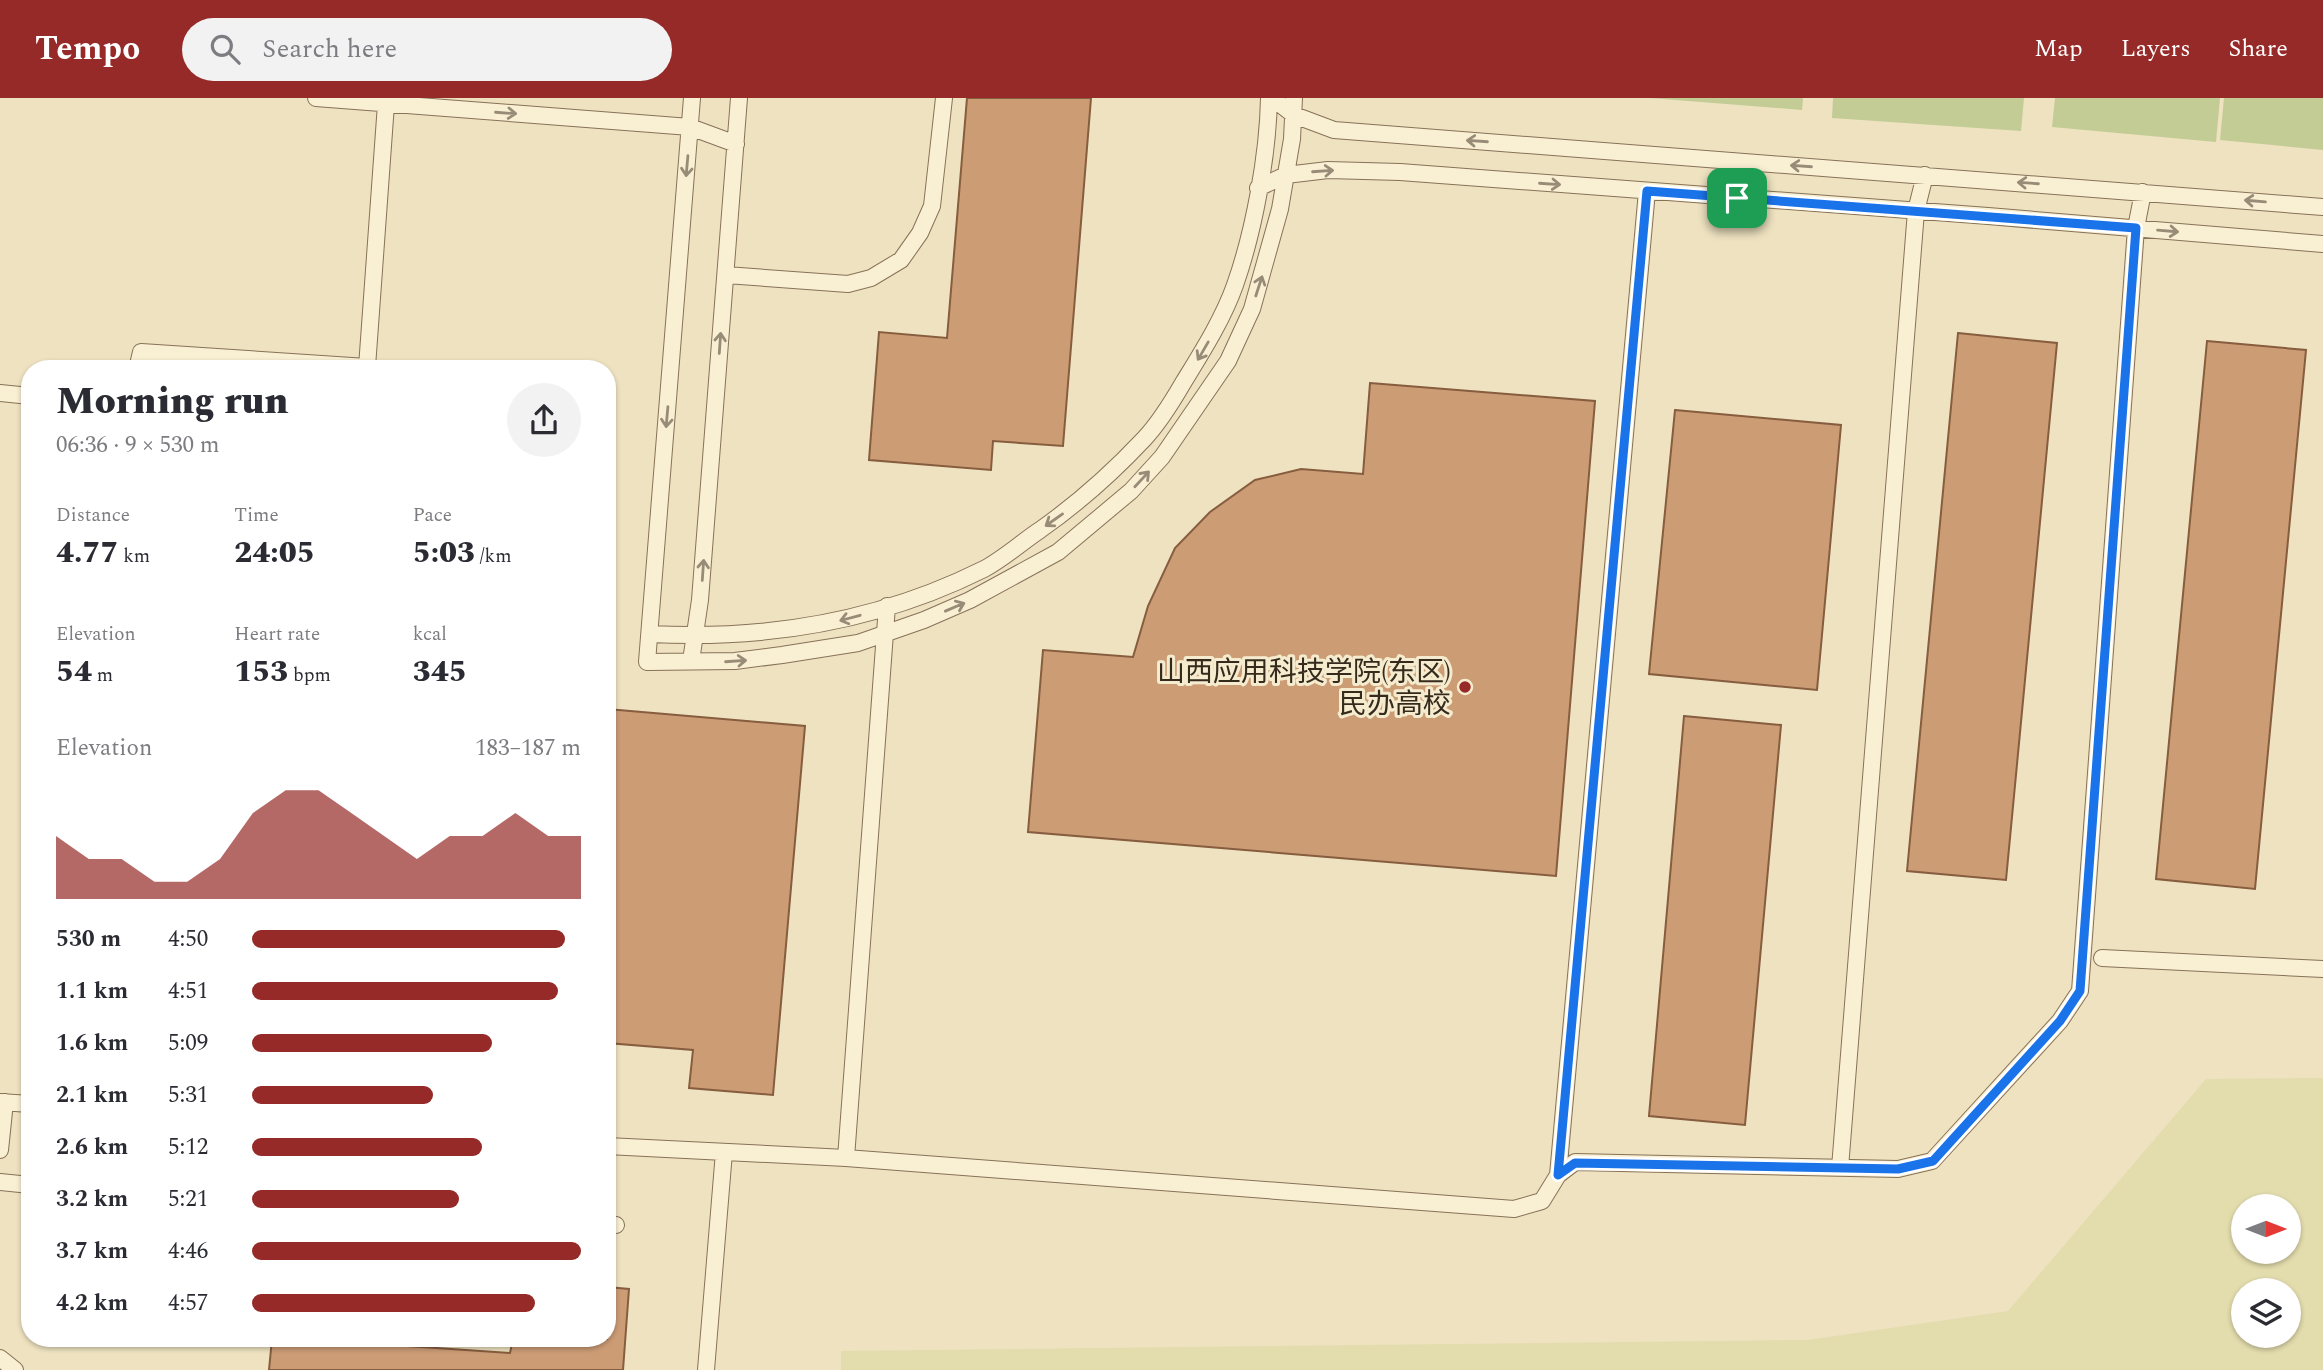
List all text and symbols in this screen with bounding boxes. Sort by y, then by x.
search box [182,18,672,81]
text: Tempo [35,24,140,74]
text: Search here [262,29,397,69]
icon: search [206,30,244,68]
text: Map [2034,31,2083,67]
text: Layers [2121,31,2191,67]
text: Share [2229,31,2288,67]
one-way arrow [494,107,517,120]
one-way arrow [1466,134,1489,147]
one-way arrow [680,154,693,177]
one-way arrow [1791,159,1813,172]
one-way arrow [1312,164,1334,177]
pin [1707,168,1767,228]
one-way arrow [2017,176,2040,189]
one-way arrow [1539,178,1561,191]
icon: arrive [1718,179,1756,217]
one-way arrow [2244,194,2267,207]
one-way arrow [2156,225,2179,238]
one-way arrow [1254,276,1266,298]
one-way arrow [714,332,727,355]
one-way arrow [1196,340,1209,361]
text: Morning run [56,373,289,431]
button: share [507,383,581,457]
one-way arrow [660,405,673,428]
text: 06:36 · 9 × 530 m [56,428,220,463]
one-way arrow [1133,471,1150,488]
text: Distance [56,501,130,530]
text: Time [234,501,279,530]
text: Pace [413,501,452,530]
one-way arrow [1045,513,1064,527]
text: 4.77 [56,530,118,576]
text: 24:05 [234,530,315,576]
text: 5:03 [413,530,475,576]
text: km [118,542,150,571]
text: /km [475,542,512,571]
one-way arrow [697,559,710,581]
one-way arrow [944,599,966,612]
one-way arrow [840,612,862,625]
text: Elevation [56,620,136,649]
text: Heart rate [234,620,320,649]
text: kcal [413,620,447,649]
text: 54 [56,649,92,695]
text: 153 [234,649,288,695]
text: 345 [413,649,467,695]
place label: 山西应用科技学院(东区) 民办高校 [1157,651,1451,726]
one-way arrow [724,654,747,667]
text: m [92,661,113,690]
text: bpm [288,661,331,690]
marker: 山西应用科技学院(东区) 民办高校 [1457,679,1473,695]
text: Elevation [56,731,152,766]
text: 183–187 m [475,731,581,766]
text: 530 m [56,922,121,957]
text: 4:50 [168,922,208,957]
text: 1.1 km [56,974,128,1009]
text: 4:51 [168,974,208,1009]
text: 1.6 km [56,1026,128,1061]
text: 5:09 [168,1026,208,1061]
text: 2.1 km [56,1078,128,1113]
text: 5:31 [168,1078,208,1113]
text: 2.6 km [56,1130,128,1165]
text: 5:12 [168,1130,208,1165]
text: 3.2 km [56,1182,128,1217]
text: 5:21 [168,1182,208,1217]
north arrow [2231,1194,2301,1264]
map controls [2231,1194,2301,1348]
text: 3.7 km [56,1234,128,1269]
text: 4:46 [168,1234,208,1269]
button: layers [2231,1278,2301,1348]
text: 4.2 km [56,1286,128,1321]
text: 4:57 [168,1286,208,1321]

